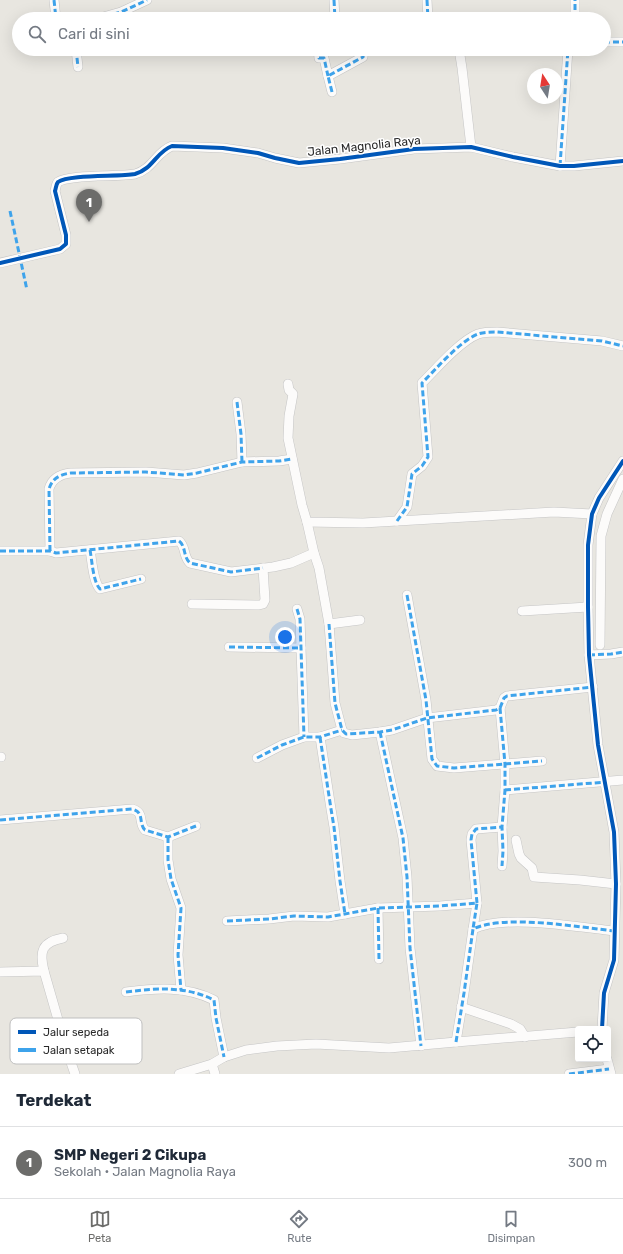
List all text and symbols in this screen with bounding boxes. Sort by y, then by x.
search box [12,12,611,56]
icon: search [26,23,48,45]
text: Cari di sini [58,25,130,43]
north arrow [527,68,563,104]
street label: Jalan Magnolia Raya [306,133,422,159]
pin: 1 [76,189,102,222]
your location [275,627,295,647]
legend [10,1018,142,1064]
text: Jalur sepeda [43,1026,109,1039]
map controls [575,1026,611,1062]
button: locate [575,1026,611,1062]
text: Jalan setapak [43,1044,115,1057]
text: Terdekat [16,1090,91,1110]
text: SMP Negeri 2 Cikupa [54,1146,206,1164]
text: 1 [26,1155,32,1170]
text: 300 m [568,1155,607,1170]
text: Sekolah · Jalan Magnolia Raya [54,1164,236,1179]
tab: Peta [88,1208,111,1245]
tab: Rute [287,1208,312,1245]
tab: Disimpan [487,1208,535,1245]

